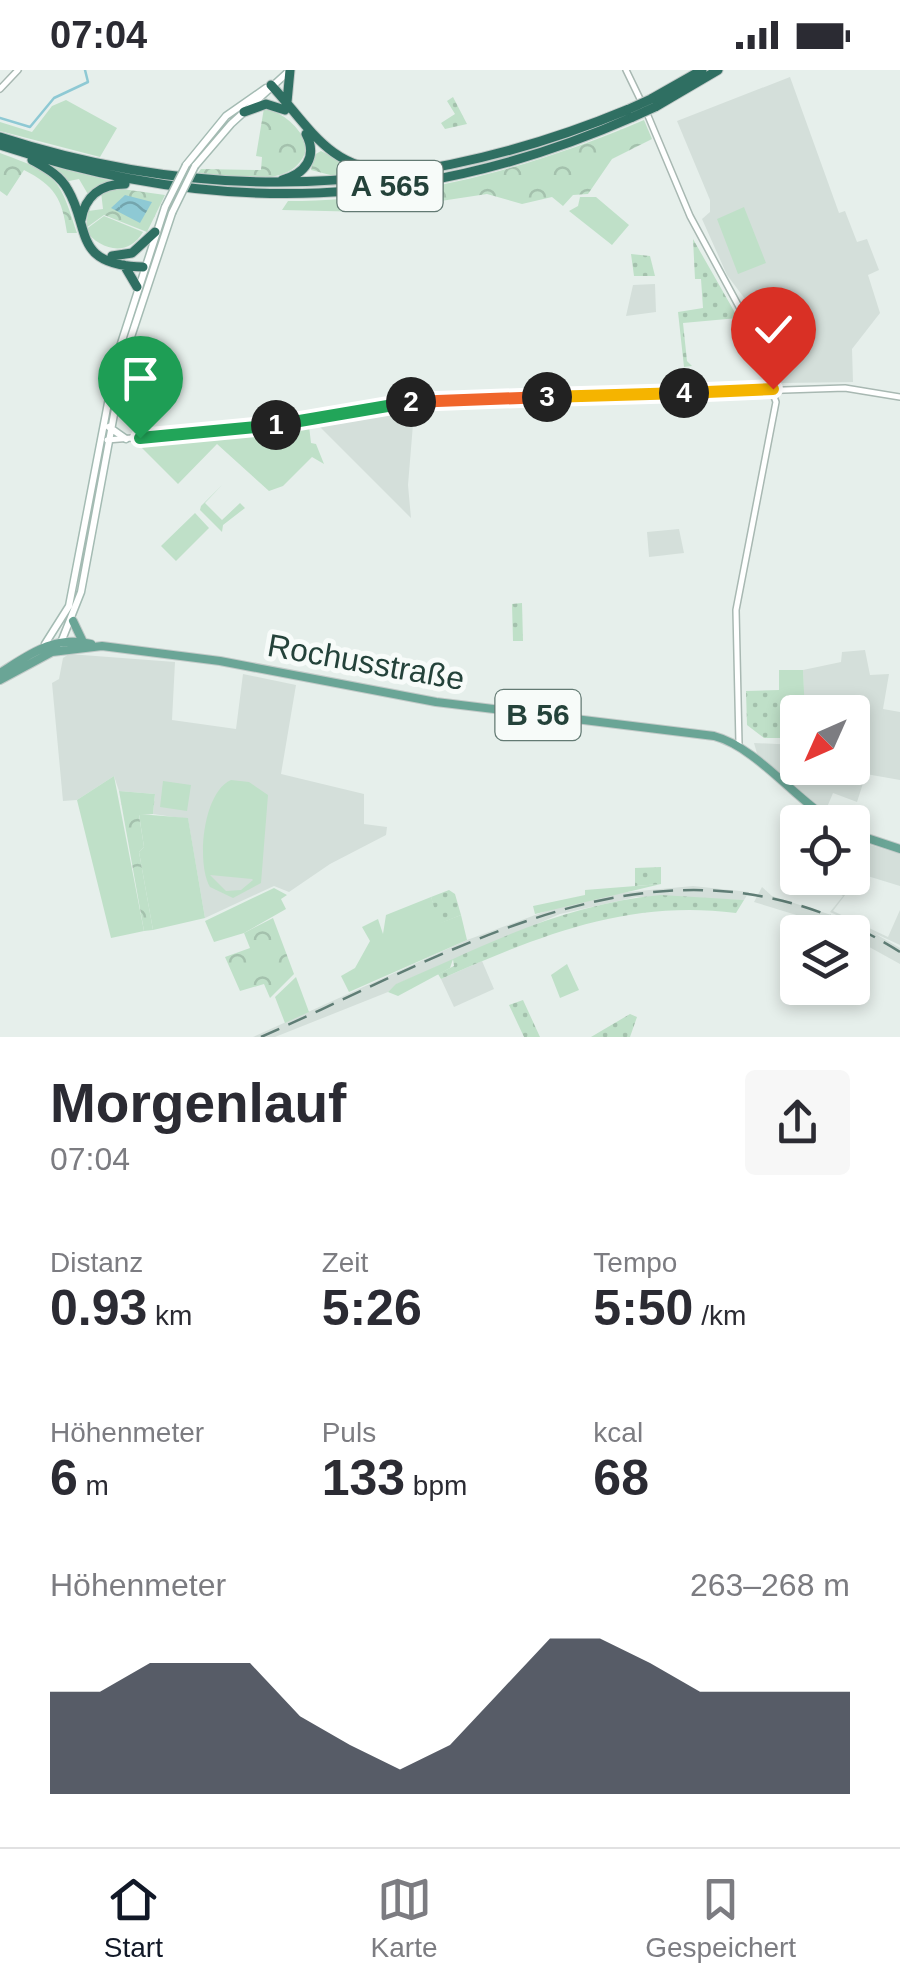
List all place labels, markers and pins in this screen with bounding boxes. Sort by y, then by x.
pin [731,287,816,390]
pin [98,336,183,439]
pin: 4 [659,368,709,418]
pin: 3 [522,372,572,422]
pin: 2 [386,377,436,427]
pin: 1 [251,400,301,450]

